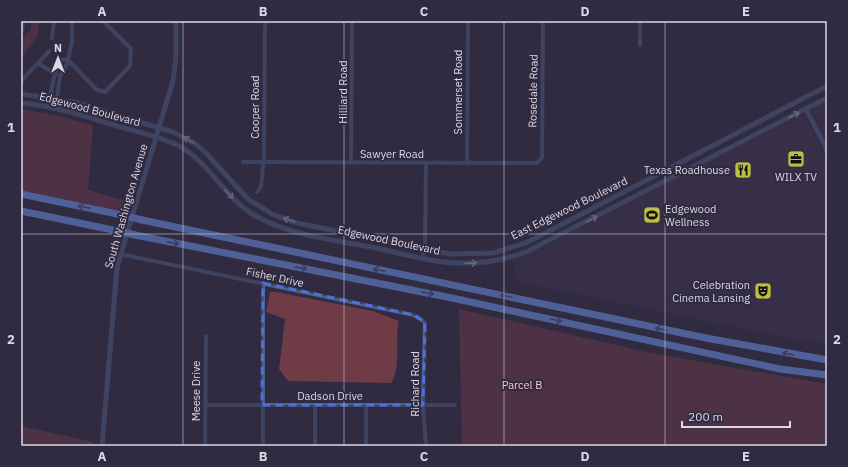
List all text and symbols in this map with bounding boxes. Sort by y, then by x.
text: A [98,3,107,20]
text: B [259,3,268,20]
text: C [420,3,429,20]
text: D [580,3,590,20]
text: E [742,3,750,20]
north arrow [38,38,78,78]
text: N [54,41,62,55]
street label: Sommerset Road [451,50,465,134]
street label: Rosedale Road [525,54,541,128]
street label: Hilliard Road [336,60,350,124]
street label: Cooper Road [248,75,262,139]
street label: Edgewood Boulevard [38,89,142,129]
one-way arrow [787,111,799,118]
text: 1 [7,119,15,136]
text: 1 [833,119,841,136]
one-way arrow [183,136,195,144]
street label: South Washington Avenue [101,142,151,270]
street label: Sawyer Road [360,147,424,161]
office icon: WILX TV [786,149,806,169]
restaurant icon: Texas Roadhouse [733,160,753,180]
place label: Texas Roadhouse [644,163,730,177]
place label: WILX TV [775,170,817,184]
street label: East Edgewood Boulevard [508,174,630,242]
one-way arrow [224,189,234,199]
place label: Edgewood Wellness [665,202,717,229]
one-way arrow [78,203,91,211]
sports icon: Edgewood Wellness [642,205,662,225]
one-way arrow [585,215,597,222]
one-way arrow [283,216,296,223]
street label: Edgewood Boulevard [337,222,441,258]
one-way arrow [167,239,180,247]
one-way arrow [464,259,477,267]
street label: Fisher Drive [245,264,305,290]
one-way arrow [294,264,307,272]
one-way arrow [373,266,386,274]
place label: Celebration Cinema Lansing [672,278,750,305]
theatre icon: Celebration Cinema Lansing [753,281,773,301]
one-way arrow [422,290,435,298]
one-way arrow [500,292,513,300]
one-way arrow [549,317,562,325]
one-way arrow [655,324,668,332]
text: 2 [7,331,15,348]
text: 2 [833,331,841,348]
one-way arrow [782,350,795,358]
street label: Richard Road [408,351,422,417]
street label: Meese Drive [189,361,203,421]
park label: Parcel B [502,378,542,392]
street label: Dadson Drive [297,389,363,403]
scale bar [682,403,790,429]
text: 200 m [688,409,723,424]
text: A [98,448,107,465]
text: B [259,448,268,465]
text: C [420,448,429,465]
text: D [580,448,590,465]
text: E [742,448,750,465]

